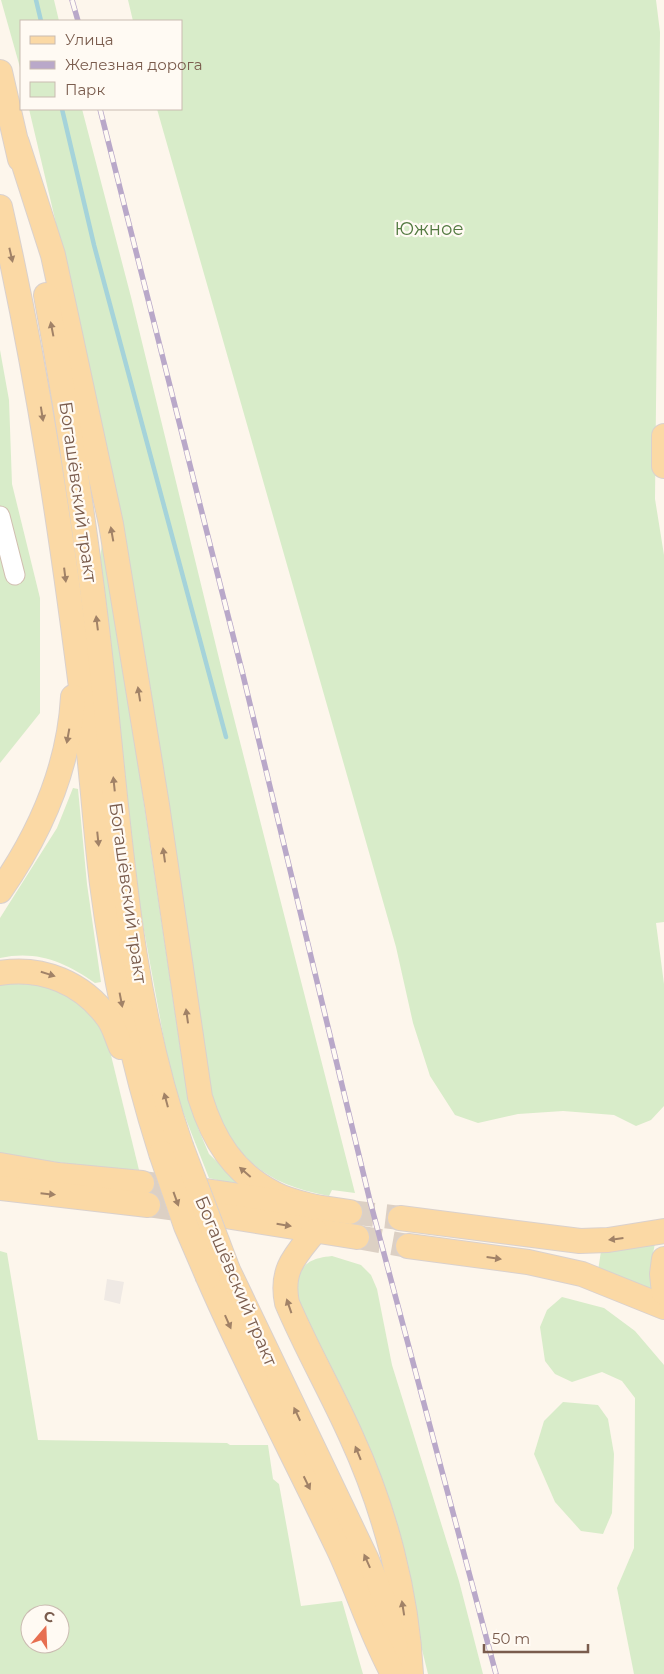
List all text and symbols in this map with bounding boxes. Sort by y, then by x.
legend [20,20,182,110]
text: Улица [65,30,113,49]
text: Железная дорога [65,55,202,74]
text: Парк [65,80,105,99]
park label: Южное [394,218,464,240]
one-way arrow [7,247,15,262]
one-way arrow [47,321,55,337]
street label: Богашёвский тракт [54,400,102,584]
one-way arrow [39,406,47,422]
one-way arrow [108,526,116,542]
one-way arrow [61,567,69,583]
one-way arrow [93,615,101,631]
one-way arrow [135,686,143,702]
one-way arrow [64,728,72,744]
one-way arrow [110,776,118,792]
street label: Богашёвский тракт [104,801,152,985]
one-way arrow [94,832,102,848]
one-way arrow [160,846,168,862]
one-way arrow [41,971,56,979]
one-way arrow [118,993,126,1009]
one-way arrow [182,1007,190,1023]
one-way arrow [161,1092,169,1107]
one-way arrow [239,1167,251,1178]
one-way arrow [41,1190,57,1198]
one-way arrow [172,1192,180,1207]
street label: Богашёвский тракт [190,1193,282,1370]
one-way arrow [277,1222,293,1230]
one-way arrow [608,1235,624,1243]
one-way arrow [486,1254,502,1262]
one-way arrow [285,1298,293,1313]
one-way arrow [224,1315,232,1329]
one-way arrow [292,1407,300,1421]
one-way arrow [354,1445,362,1460]
one-way arrow [303,1476,311,1491]
one-way arrow [362,1554,370,1568]
one-way arrow [399,1600,407,1616]
north arrow [20,1604,70,1654]
text: С [41,1607,57,1627]
scale bar [484,1622,588,1654]
text: 50 m [492,1629,530,1648]

